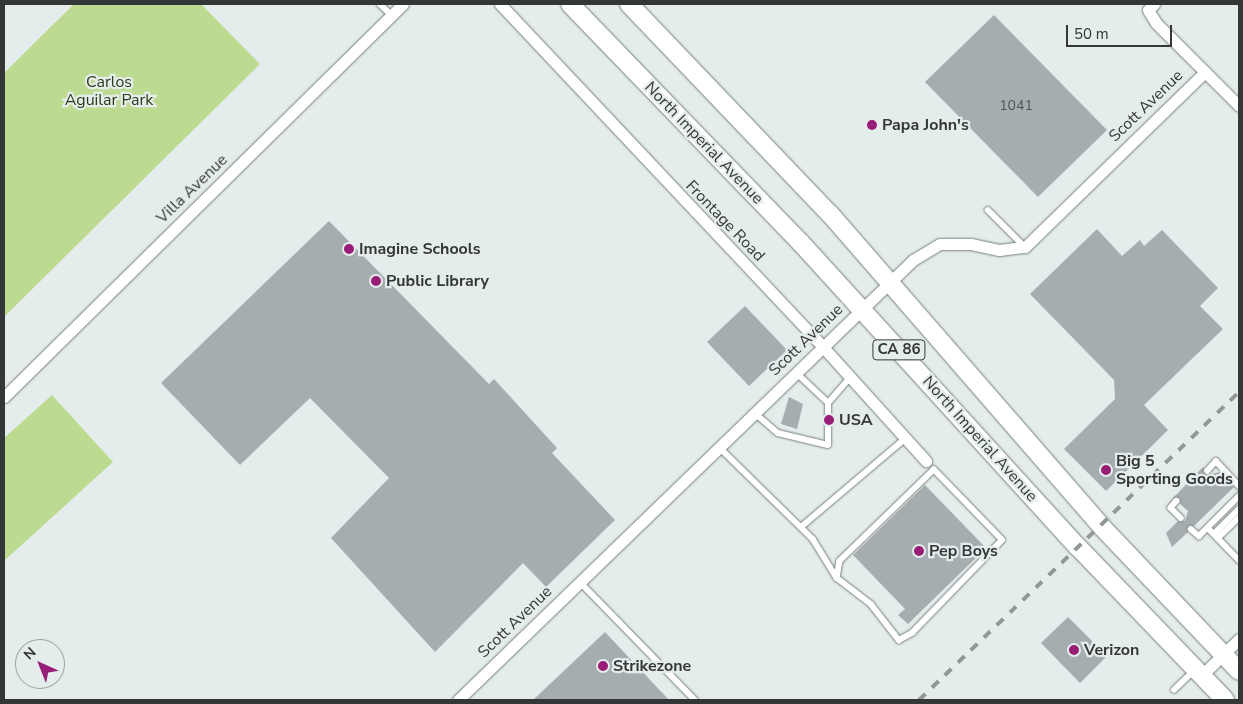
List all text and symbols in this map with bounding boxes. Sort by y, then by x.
scale bar [1068,15,1174,47]
text: 50 m [1074,24,1109,44]
street label: Scott Avenue [1105,66,1187,146]
park label: Carlos Aguilar Park [65,72,153,110]
street label: North Imperial Avenue [641,78,767,208]
house number: 1041 [999,98,1033,114]
place label: Papa John's [882,115,969,135]
marker: Papa John's [866,119,878,131]
street label: Villa Avenue [153,150,231,228]
street label: Frontage Road [681,176,769,266]
place label: Imagine Schools [359,239,481,259]
marker: Imagine Schools [343,243,355,255]
place label: Public Library [386,271,489,291]
marker: Public Library [370,275,382,287]
street label: Scott Avenue [765,300,847,380]
road number: CA 86 [872,338,926,362]
street label: North Imperial Avenue [918,372,1042,506]
place label: USA [839,410,873,430]
marker: USA [823,414,835,426]
place label: Big 5 Sporting Goods [1116,451,1233,489]
marker: Big 5 Sporting Goods [1100,464,1112,476]
place label: Pep Boys [929,541,998,561]
marker: Pep Boys [913,545,925,557]
street label: Scott Avenue [474,582,556,662]
north arrow [15,639,65,689]
place label: Verizon [1084,640,1139,660]
text: N [20,643,40,664]
marker: Verizon [1068,644,1080,656]
place label: Strikezone [613,656,691,676]
marker: Strikezone [597,660,609,672]

